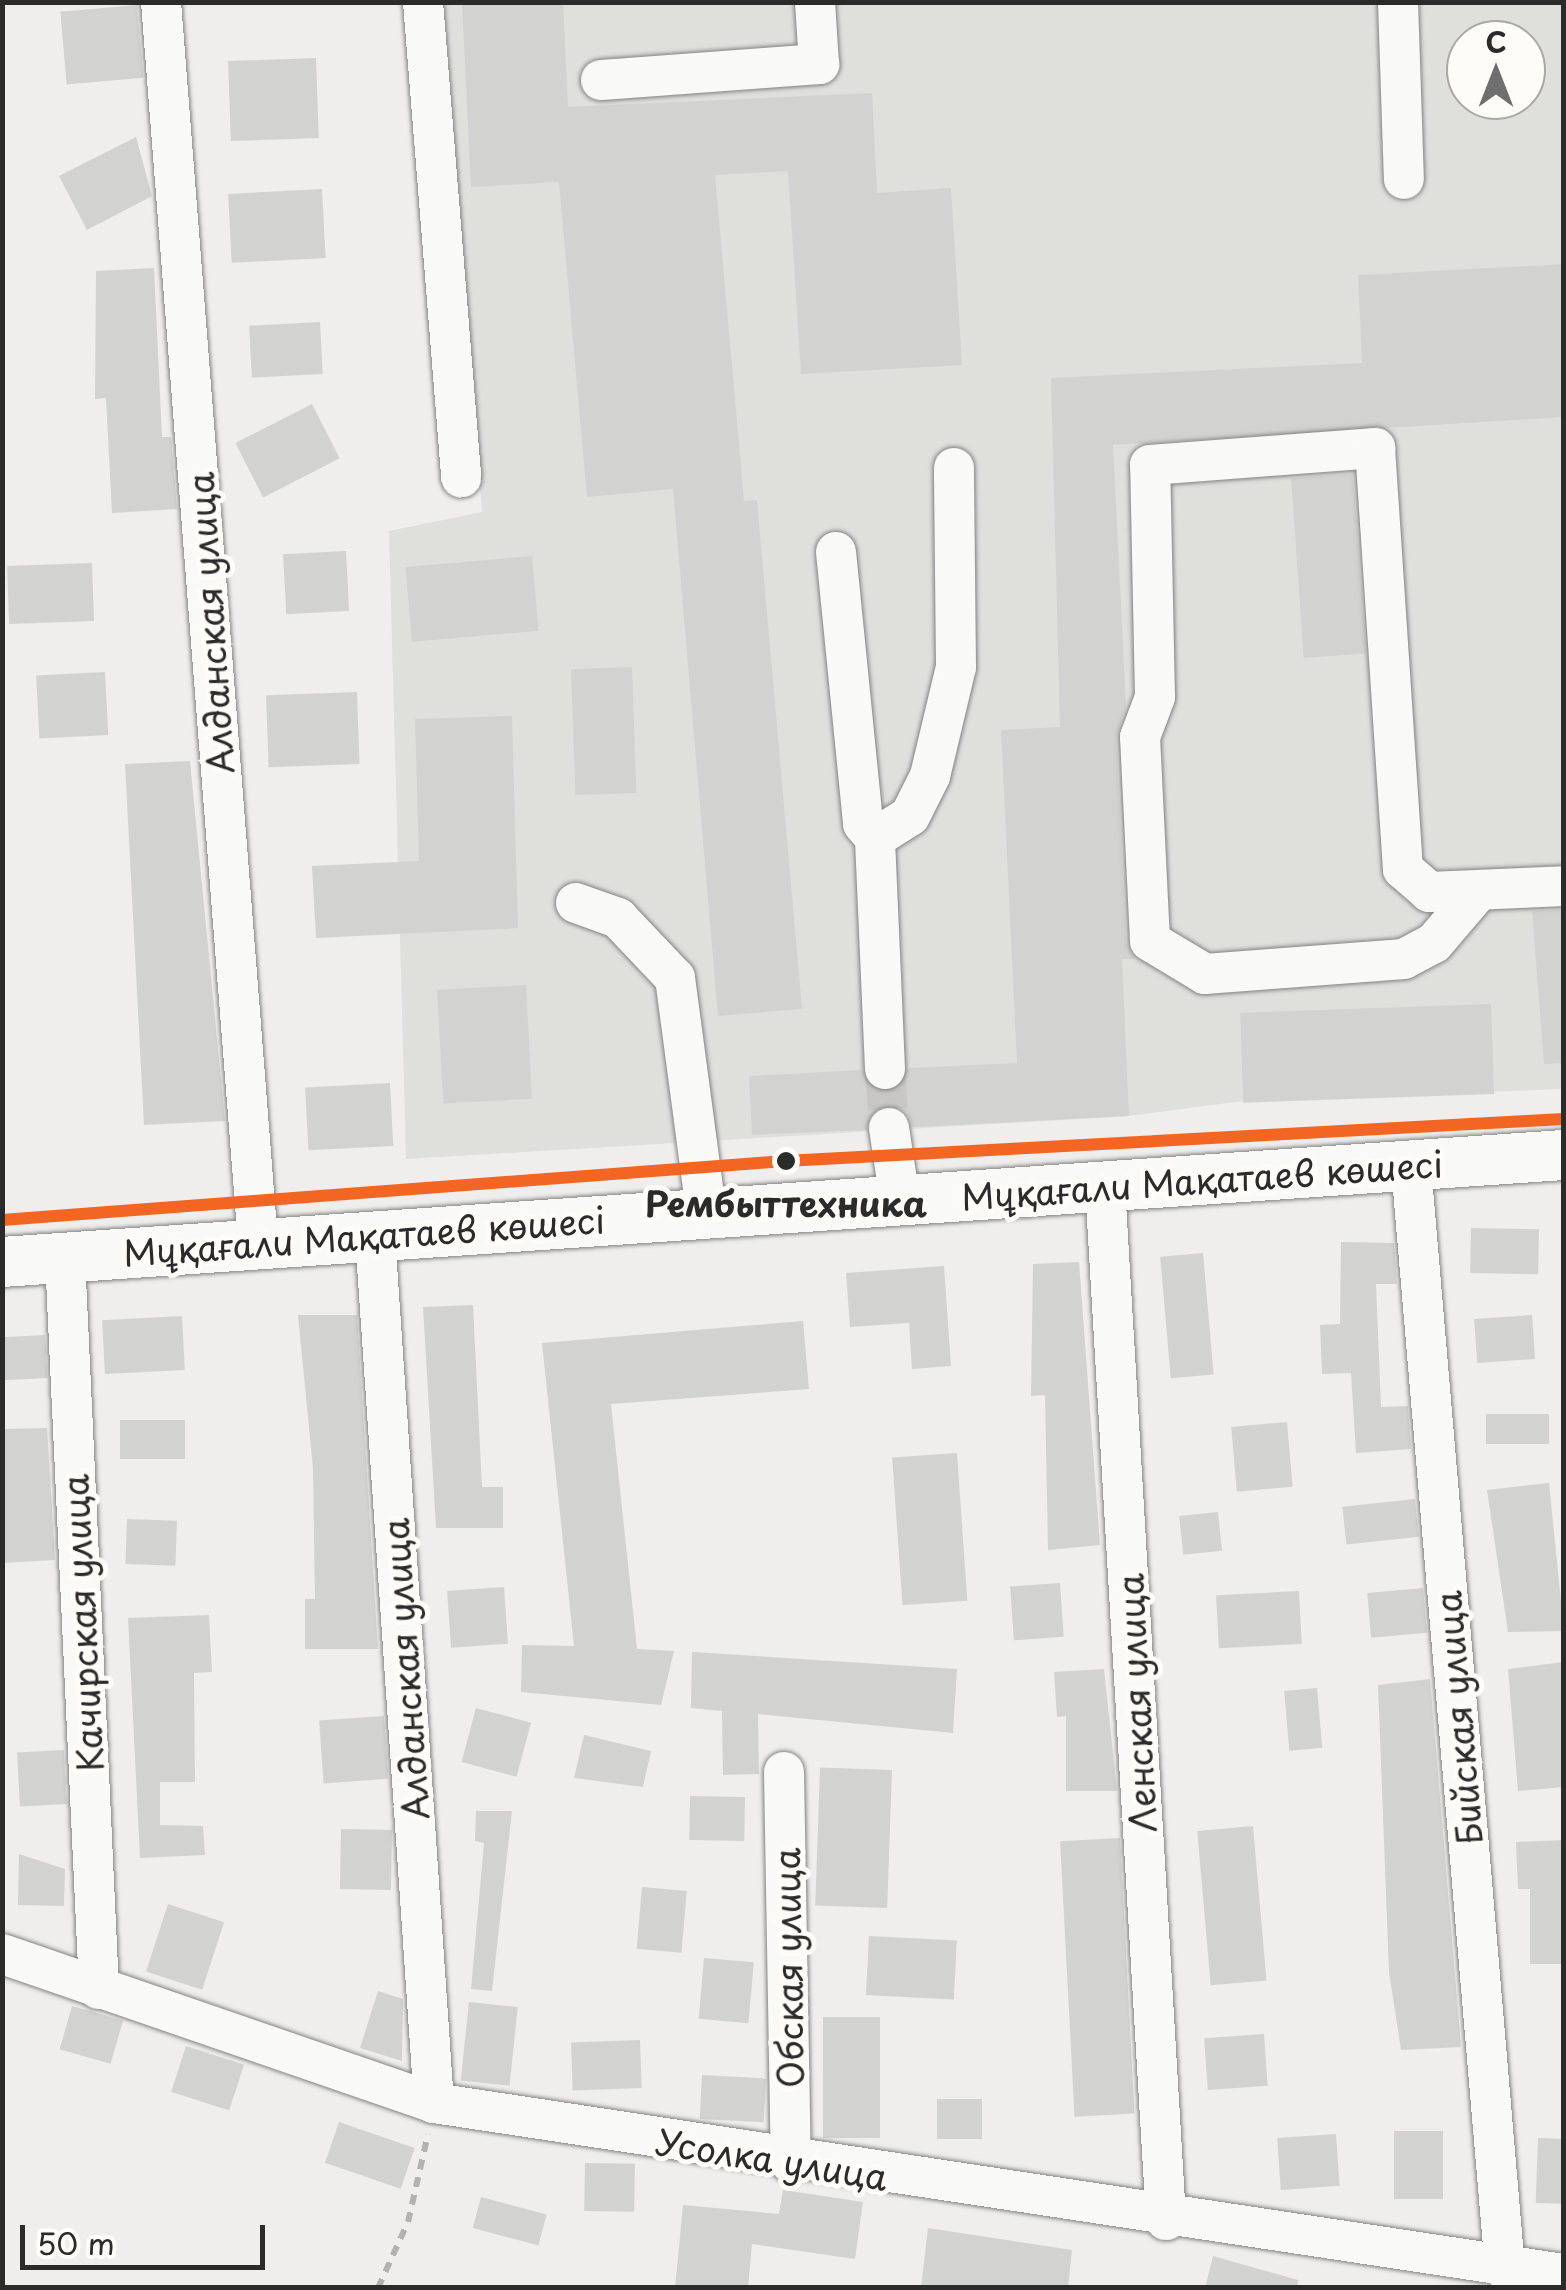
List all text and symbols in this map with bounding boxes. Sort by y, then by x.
north arrow [1446,20,1546,120]
text: С [1485,20,1507,63]
street label: Алданская улица [178,470,242,776]
street label: Мұқағали Мақатаев көшесі [959,1142,1445,1218]
marker: Рембыттехника [770,1145,802,1177]
place label: Рембыттехника [645,1182,927,1224]
street label: Мұқағали Мақатаев көшесі [121,1198,607,1274]
street label: Качирская улица [53,1472,111,1774]
street label: Алданская улица [373,1516,437,1822]
street label: Ленская улица [1108,1571,1164,1835]
street label: Бийская улица [1426,1588,1490,1848]
street label: Обская улица [765,1846,811,2090]
street label: Усолка улица [652,2120,892,2198]
scale bar [25,2205,270,2267]
text: 50 m [37,2220,115,2265]

